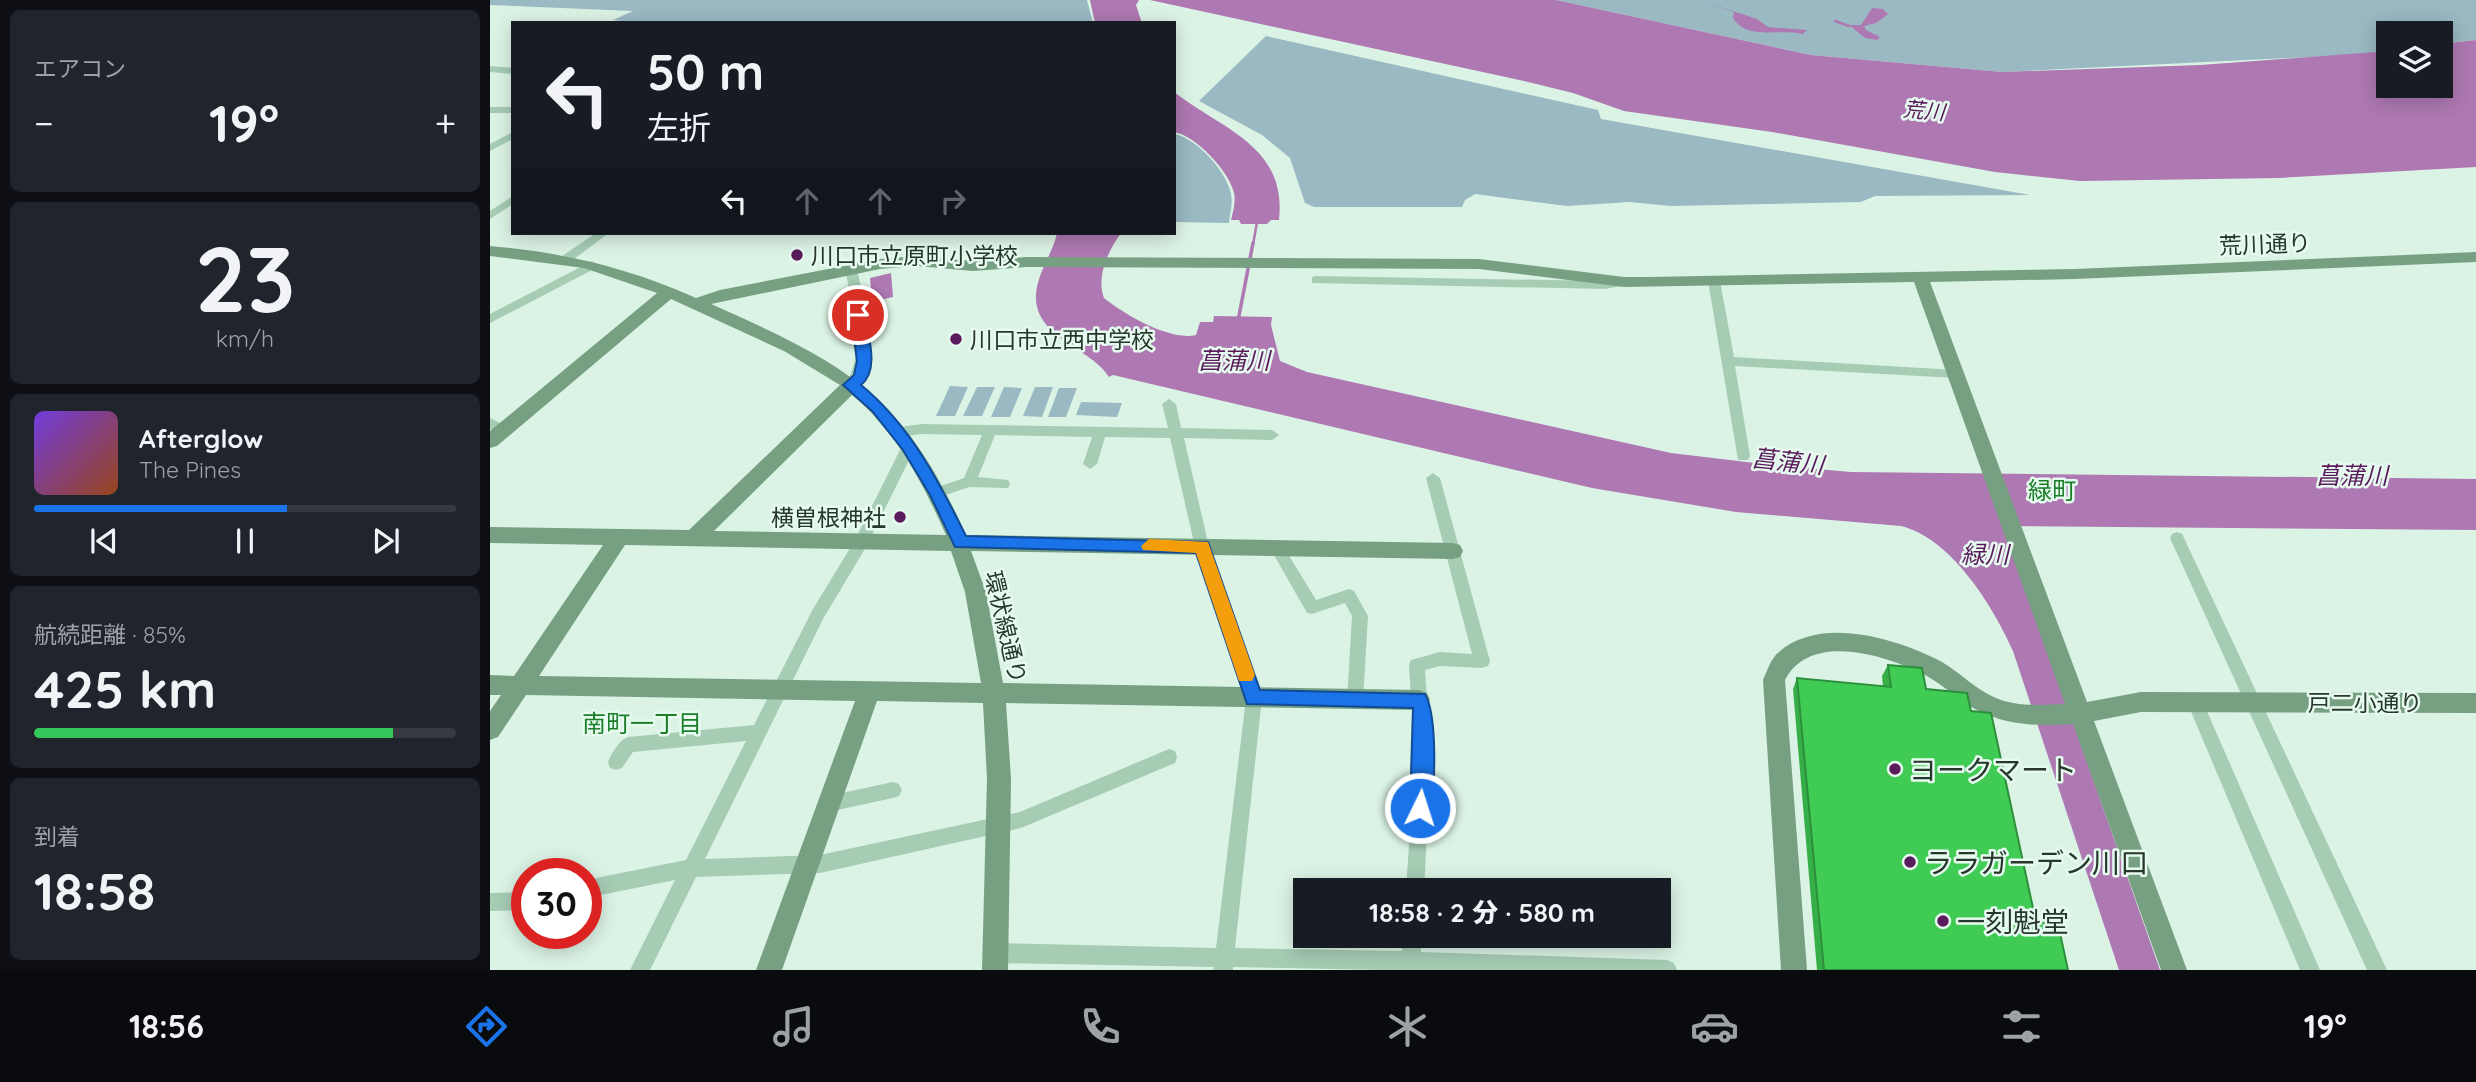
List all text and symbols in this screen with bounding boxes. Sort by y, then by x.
map controls [2376,21,2453,98]
button: layers [2376,21,2453,98]
text: 50 m [647,41,764,102]
icon: left [532,49,623,140]
text: エアコン [34,54,126,83]
text: 19° [209,90,279,155]
water label: 荒川 [1902,95,1948,125]
text: − [34,99,54,147]
text: + [435,99,456,147]
text: 左折 [647,107,711,147]
icon: left [715,182,753,220]
icon: ahead [788,182,826,220]
icon: ahead [861,182,899,220]
icon: right [934,182,972,220]
text: 23 [195,221,295,335]
street label: 荒川通り [2219,228,2311,260]
place label: 川口市立原町小学校 [811,241,1018,270]
marker: 川口市立原町小学校 [789,247,805,263]
pin [828,285,888,345]
icon: arrive [839,296,877,334]
text: km/h [216,324,274,353]
place label: 川口市立西中学校 [970,325,1154,354]
marker: 川口市立西中学校 [948,331,964,347]
water label: 菖蒲川 [1198,345,1273,375]
text: Afterglow [139,422,263,455]
water label: 菖蒲川 [1751,442,1828,480]
text: The Pines [139,455,241,484]
water label: 菖蒲川 [2316,460,2391,490]
district label: 緑町 [2028,475,2076,505]
place label: 横曽根神社 [771,503,886,532]
marker: 横曽根神社 [892,509,908,525]
icon: previous [85,522,123,560]
icon: pause [226,522,264,560]
icon: next [367,522,405,560]
water label: 緑川 [1961,539,2012,569]
street label: 環状線通り [979,568,1033,686]
text: 航続距離 · 85% [34,620,186,649]
text: 425 km [34,656,216,721]
street label: 戸二小通り [2308,688,2423,717]
district label: 南町一丁目 [582,708,702,738]
place label: ヨークマート [1909,752,2077,787]
marker: ヨークマート [1887,761,1903,777]
position arrow [1383,771,1457,845]
text: 到着 [34,822,80,851]
place label: ララガーデン川口 [1924,845,2148,880]
marker: ララガーデン川口 [1902,854,1918,870]
text: 18:58 [34,858,155,923]
speed limit sign: 30 [511,858,602,949]
text: 18:58 · 2 分 · 580 m [1369,896,1595,929]
place label: 一刻魁堂 [1957,904,2069,939]
marker: 一刻魁堂 [1935,913,1951,929]
icon: directions [462,1002,511,1051]
icon: music [769,1002,818,1051]
icon: phone [1076,1002,1125,1051]
icon: climate [1383,1002,1432,1051]
icon: car [1690,1002,1739,1051]
icon: filters [1997,1002,2046,1051]
text: 18:56 [129,1006,204,1046]
text: 19° [2304,1006,2347,1046]

